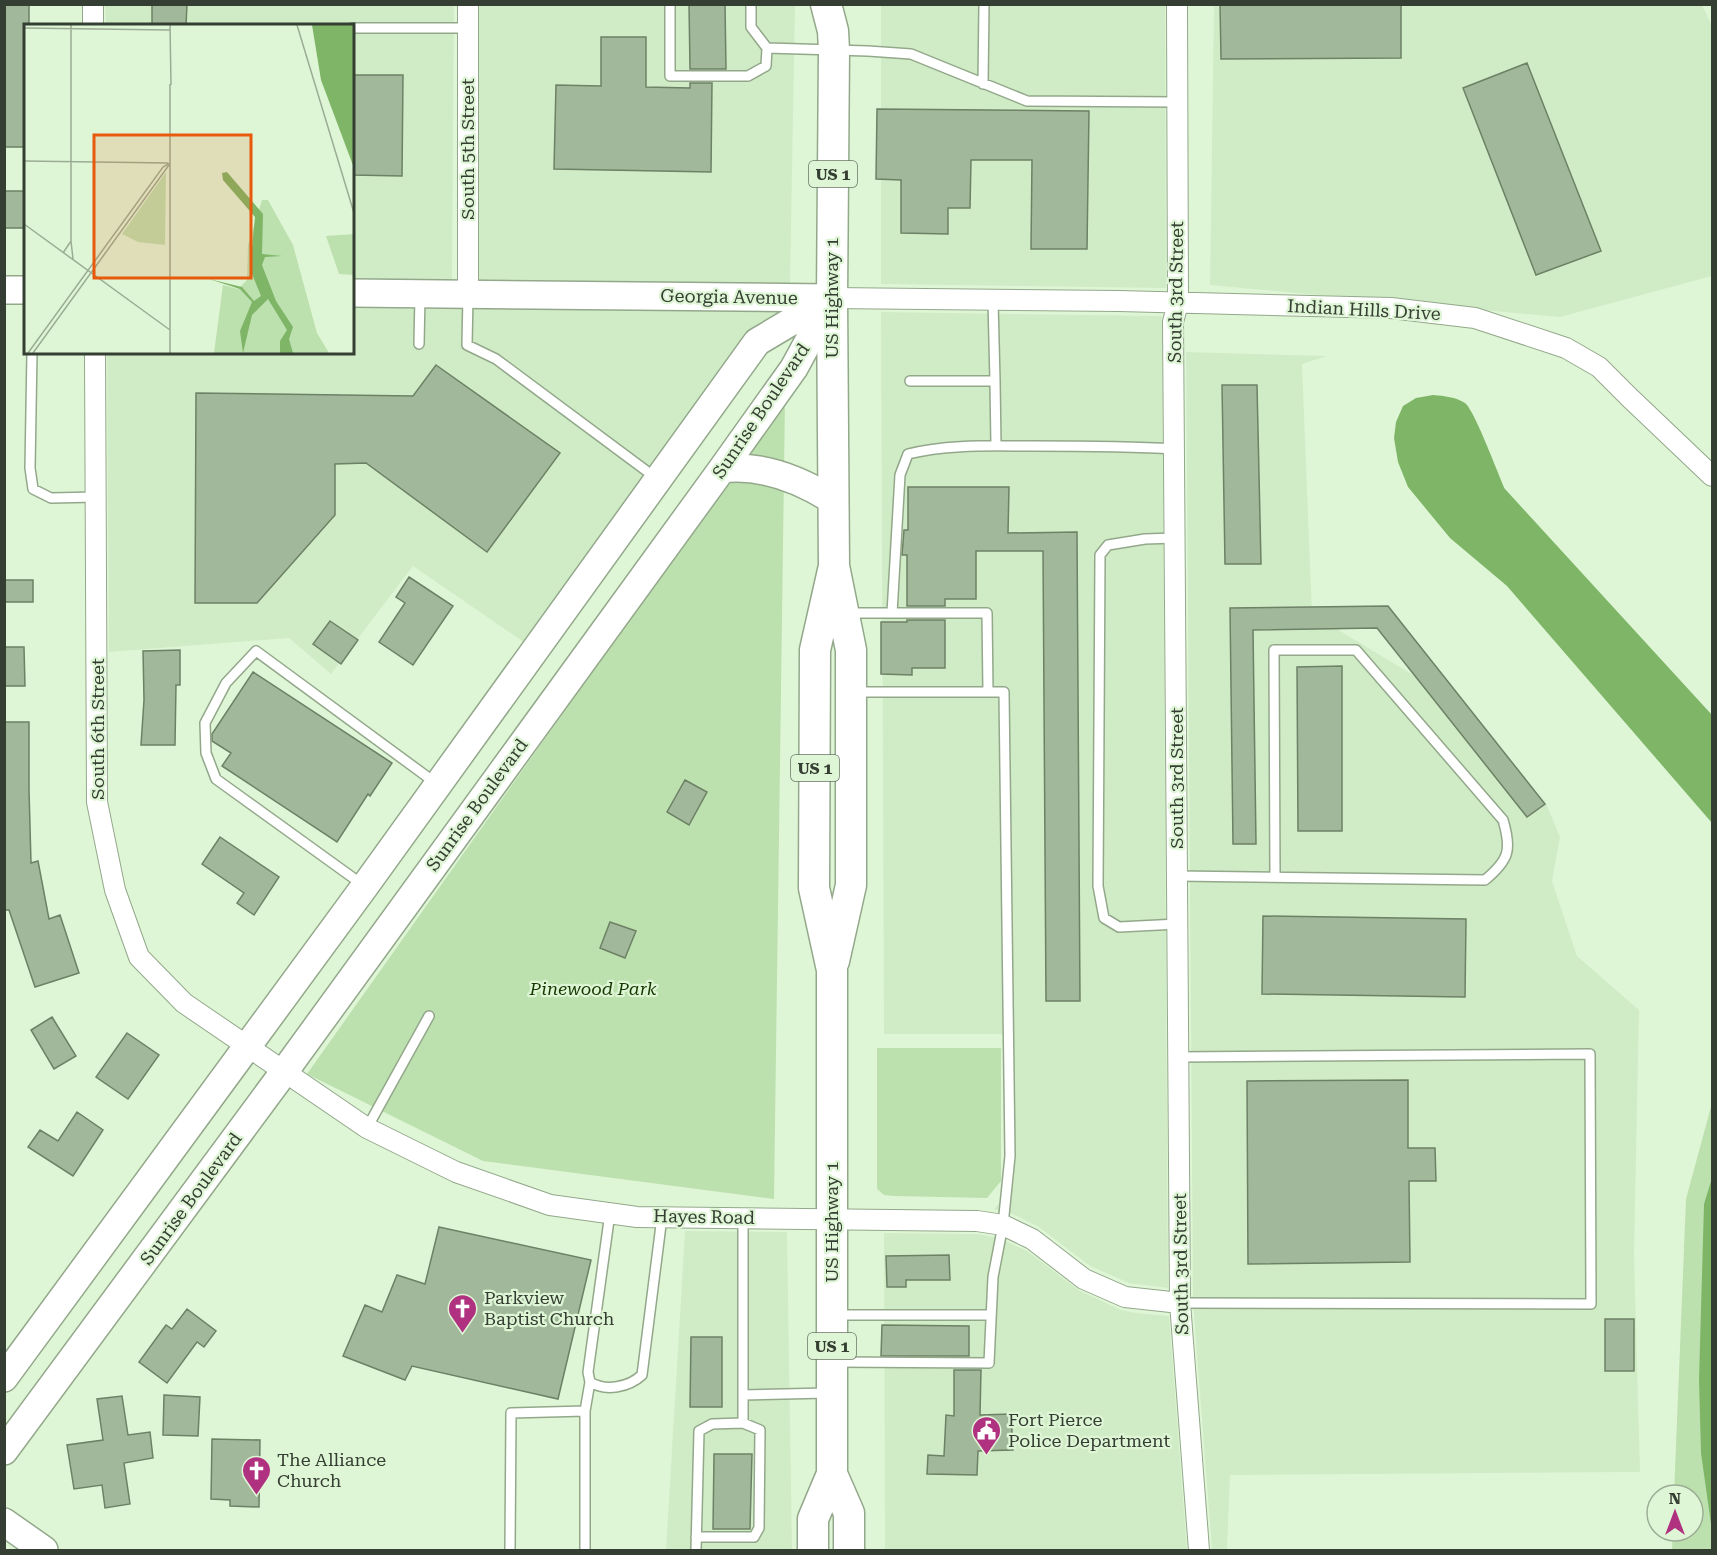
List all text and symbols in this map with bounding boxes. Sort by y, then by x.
inset map [24,24,354,354]
street label: South 5th Street [457,78,478,220]
road number: US 1 [809,161,857,187]
street label: South 3rd Street [1164,221,1187,363]
street label: US Highway 1 [821,237,842,359]
street label: Georgia Avenue [660,285,798,308]
street label: Indian Hills Drive [1287,295,1441,324]
street label: Sunrise Boulevard [708,339,814,482]
street label: South 6th Street [87,658,108,800]
street label: South 3rd Street [1166,707,1187,849]
street label: Sunrise Boulevard [422,734,532,875]
road number: US 1 [791,755,839,781]
park label: Pinewood Park [528,978,657,999]
street label: Sunrise Boulevard [136,1128,246,1269]
street label: US Highway 1 [821,1161,842,1283]
street label: South 3rd Street [1169,1193,1192,1335]
street label: Hayes Road [653,1205,755,1228]
place label: Parkview Baptist Church [484,1287,615,1329]
church icon: Parkview Baptist Church [447,1292,479,1334]
road number: US 1 [808,1333,856,1359]
place label: Fort Pierce Police Department [1008,1409,1171,1451]
public building icon: Fort Pierce Police Department [971,1414,1003,1456]
place label: The Alliance Church [277,1449,386,1491]
church icon: The Alliance Church [240,1454,272,1496]
north arrow [1645,1483,1705,1543]
text: N [1669,1489,1681,1508]

